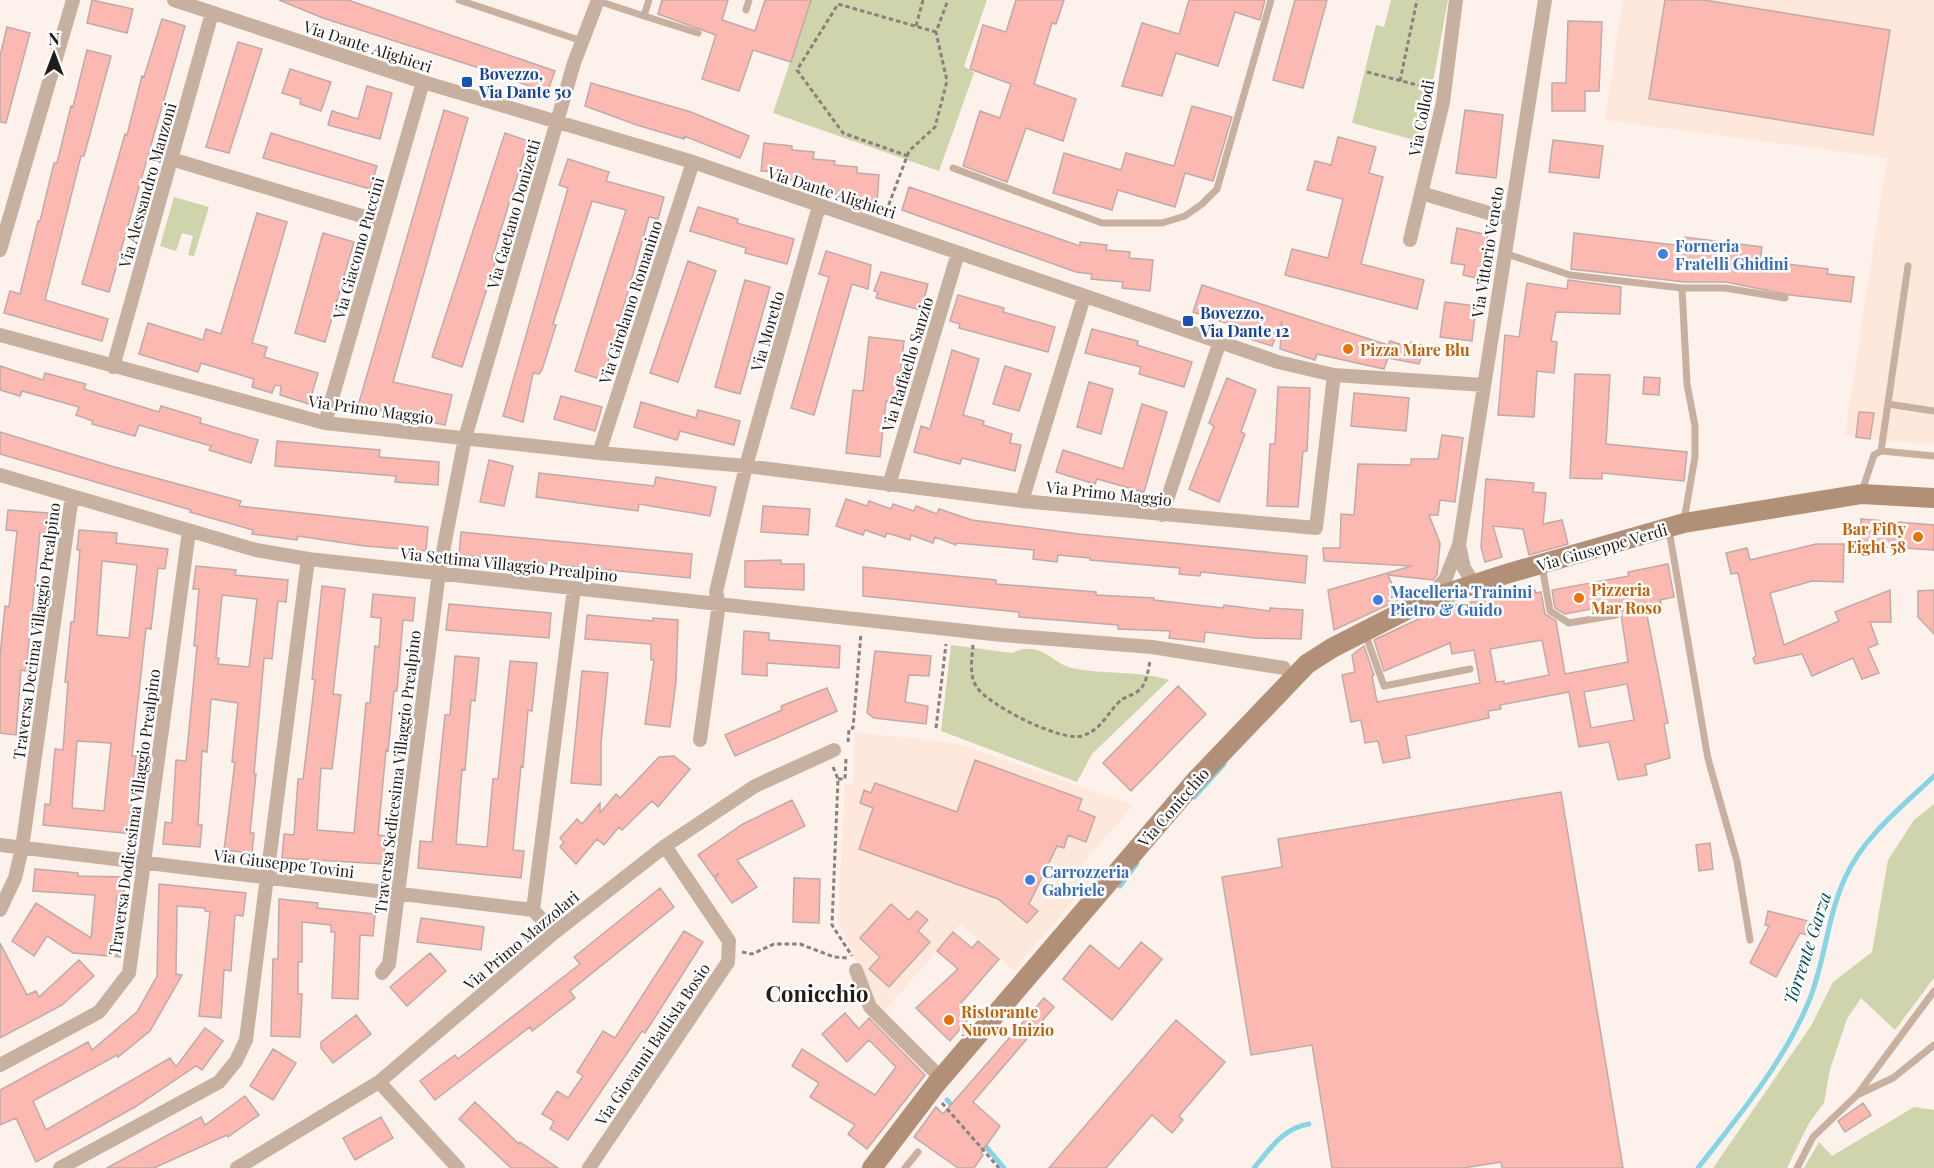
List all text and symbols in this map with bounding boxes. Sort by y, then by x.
street label: Via Dante Alighieri [300,15,435,77]
north arrow [24,24,84,84]
text: N [48,28,60,49]
place label: Bovezzo, Via Dante 50 [478,63,572,102]
marker: Bovezzo, Via Dante 50 [460,75,474,89]
street label: Via Collodi [1403,78,1439,159]
street label: Via Alessandro Manzoni [113,100,181,271]
street label: Via Gaetano Donizetti [481,136,545,292]
street label: Via Dante Alighieri [764,161,899,223]
street label: Via Giacomo Puccini [327,174,388,322]
street label: Via Vittorio Veneto [1466,185,1508,320]
street label: Via Girolamo Romanino [593,217,666,387]
place label: Forneria Fratelli Ghidini [1675,235,1789,274]
marker: Forneria Fratelli Ghidini [1656,247,1670,261]
street label: Via Moretto [745,288,789,375]
street label: Via Raffaello Sanzio [876,294,938,435]
place label: Bovezzo, Via Dante 12 [1199,302,1289,341]
marker: Bovezzo, Via Dante 12 [1181,314,1195,328]
place label: Pizza Mare Blu [1360,339,1470,360]
marker: Pizza Mare Blu [1341,342,1355,356]
street label: Via Primo Maggio [306,390,435,428]
street label: Via Primo Maggio [1044,476,1173,510]
street label: Traversa Decima Villaggio Prealpino [8,501,64,761]
street label: Via Giuseppe Verdi [1533,518,1670,576]
place label: Bar Fifty Eight 58 [1842,518,1907,557]
marker: Bar Fifty Eight 58 [1911,530,1925,544]
street label: Via Settima Villaggio Prealpino [398,542,619,586]
place label: Pizzeria Mar Roso [1591,579,1661,618]
place label: Macelleria Trainini Pietro & Guido [1390,581,1532,620]
marker: Pizzeria Mar Roso [1572,591,1586,605]
marker: Macelleria Trainini Pietro & Guido [1371,593,1385,607]
street label: Traversa Sedicesima Villaggio Prealpino [369,629,425,915]
street label: Traversa Dodicesima Villaggio Prealpino [103,667,165,957]
street label: Via Conicchio [1132,763,1213,852]
street label: Via Giuseppe Tovini [211,844,356,882]
place label: Carrozzeria Gabriele [1042,861,1130,900]
marker: Carrozzeria Gabriele [1023,873,1037,887]
street label: Via Primo Mazzolari [458,885,583,995]
water label: Torrente Garza [1777,889,1837,1007]
street label: Via Giovanni Battista Bosio [589,959,714,1130]
district label: Conicchio [766,978,868,1008]
place label: Ristorante Nuovo Inizio [961,1001,1054,1040]
marker: Ristorante Nuovo Inizio [942,1013,956,1027]

